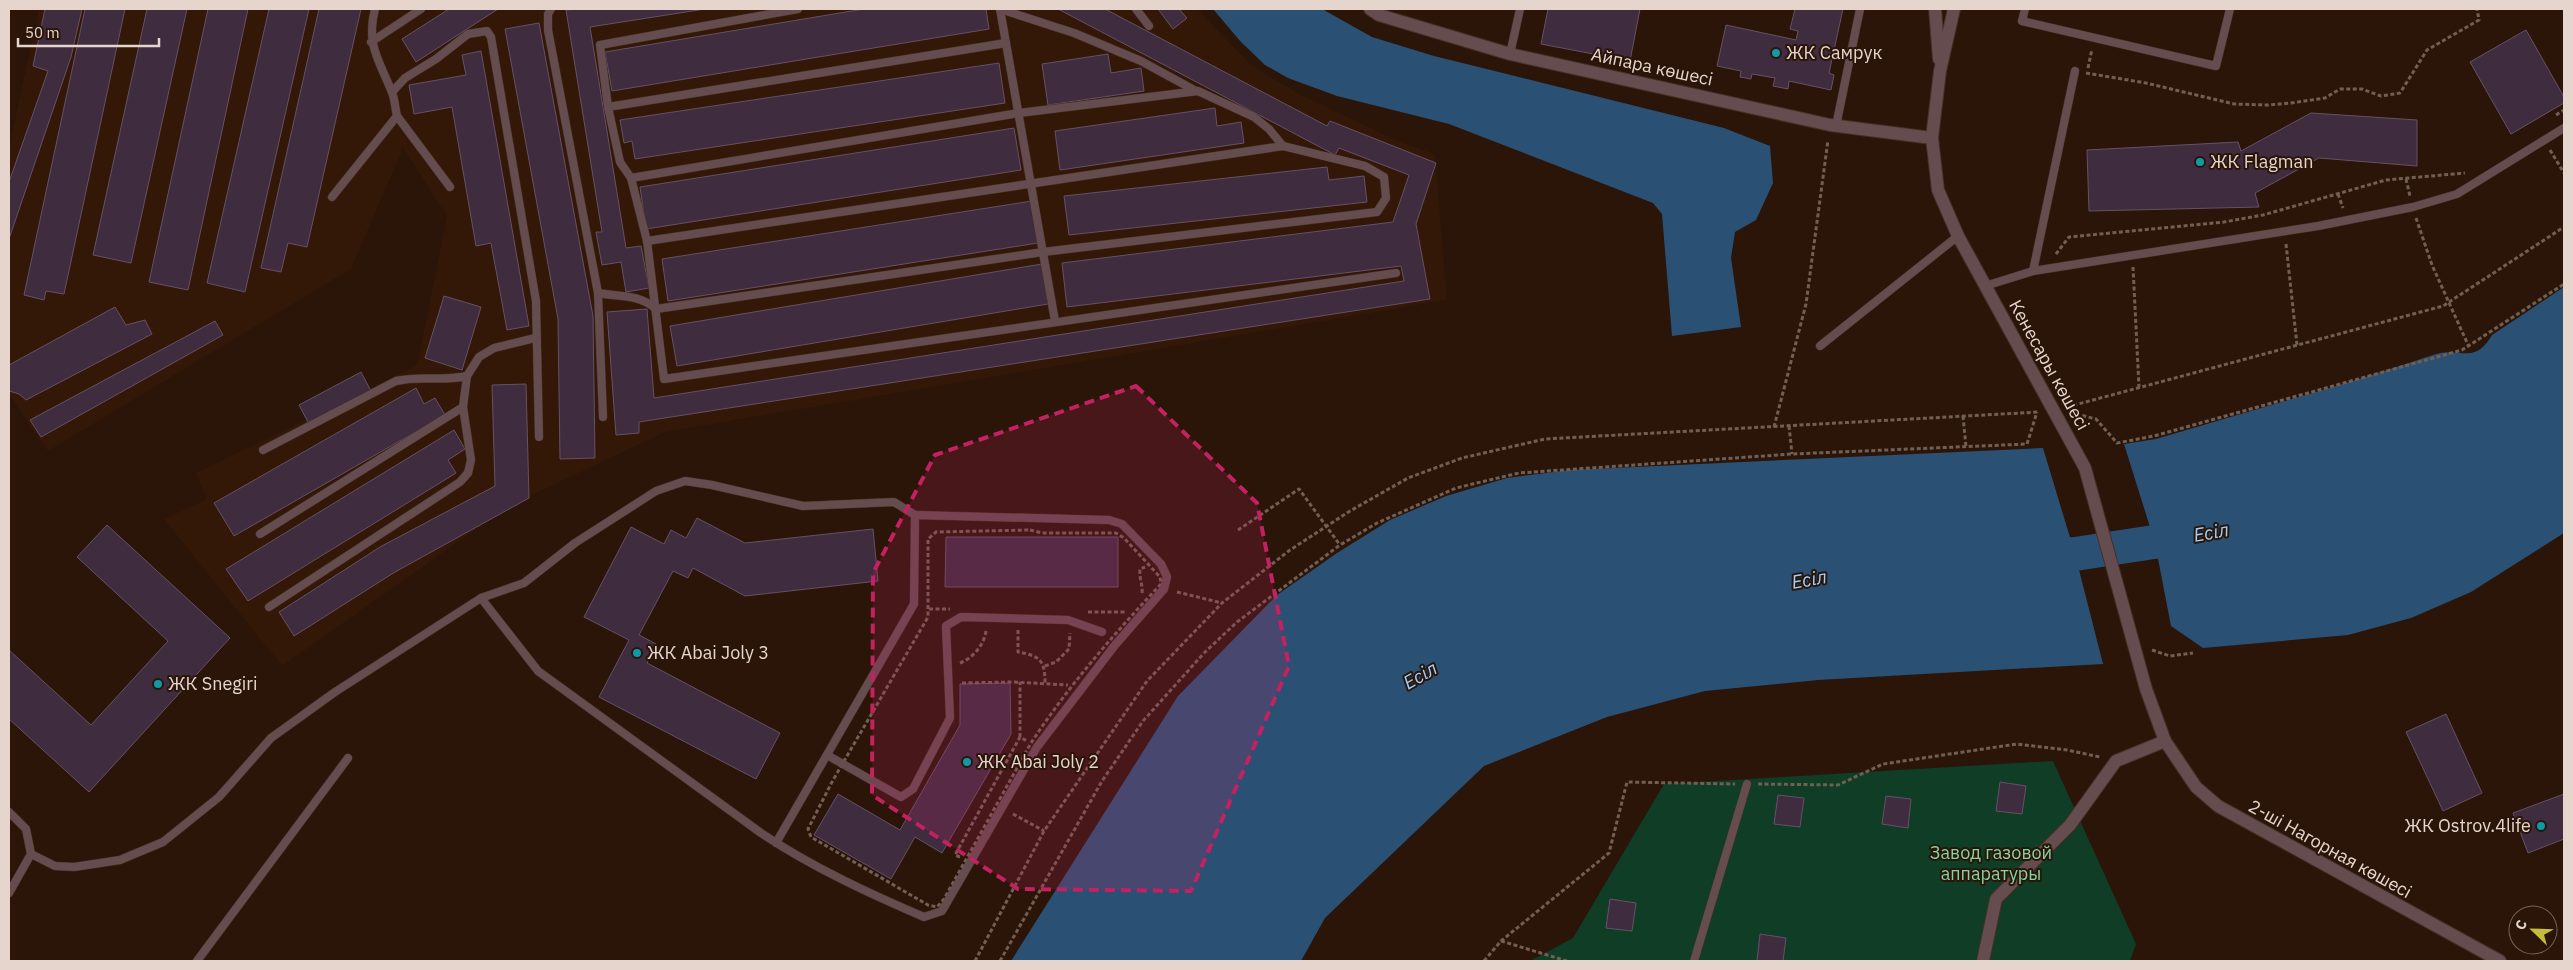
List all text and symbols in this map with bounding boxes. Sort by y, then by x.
scale bar [18,15,159,47]
text: 50 m [25,23,60,42]
place label: ЖК Самрук [1786,41,1882,64]
street label: Айпара көшесі [1589,42,1715,91]
marker: ЖК Самрук [1770,47,1782,59]
place label: ЖК Flagman [2210,150,2313,173]
marker: ЖК Flagman [2194,156,2206,168]
street label: Кенесары көшесі [2004,295,2095,434]
water label: Есіл [2191,517,2231,547]
water label: Есіл [1789,564,1829,594]
place label: ЖК Abai Joly 3 [647,641,769,664]
marker: ЖК Abai Joly 3 [631,647,643,659]
water label: Есіл [1399,656,1441,694]
place label: ЖК Snegiri [168,672,257,695]
marker: ЖК Snegiri [152,678,164,690]
place label: ЖК Abai Joly 2 [977,750,1099,773]
marker: ЖК Abai Joly 2 [961,756,973,768]
street label: 2-ші Нагорная көшесі [2245,794,2416,903]
place label: ЖК Ostrov.4life [2404,814,2531,837]
marker: ЖК Ostrov.4life [2535,820,2547,832]
park label: Завод газовой аппаратуры [1930,841,2052,885]
north arrow [2508,905,2558,955]
text: С [2511,917,2531,933]

